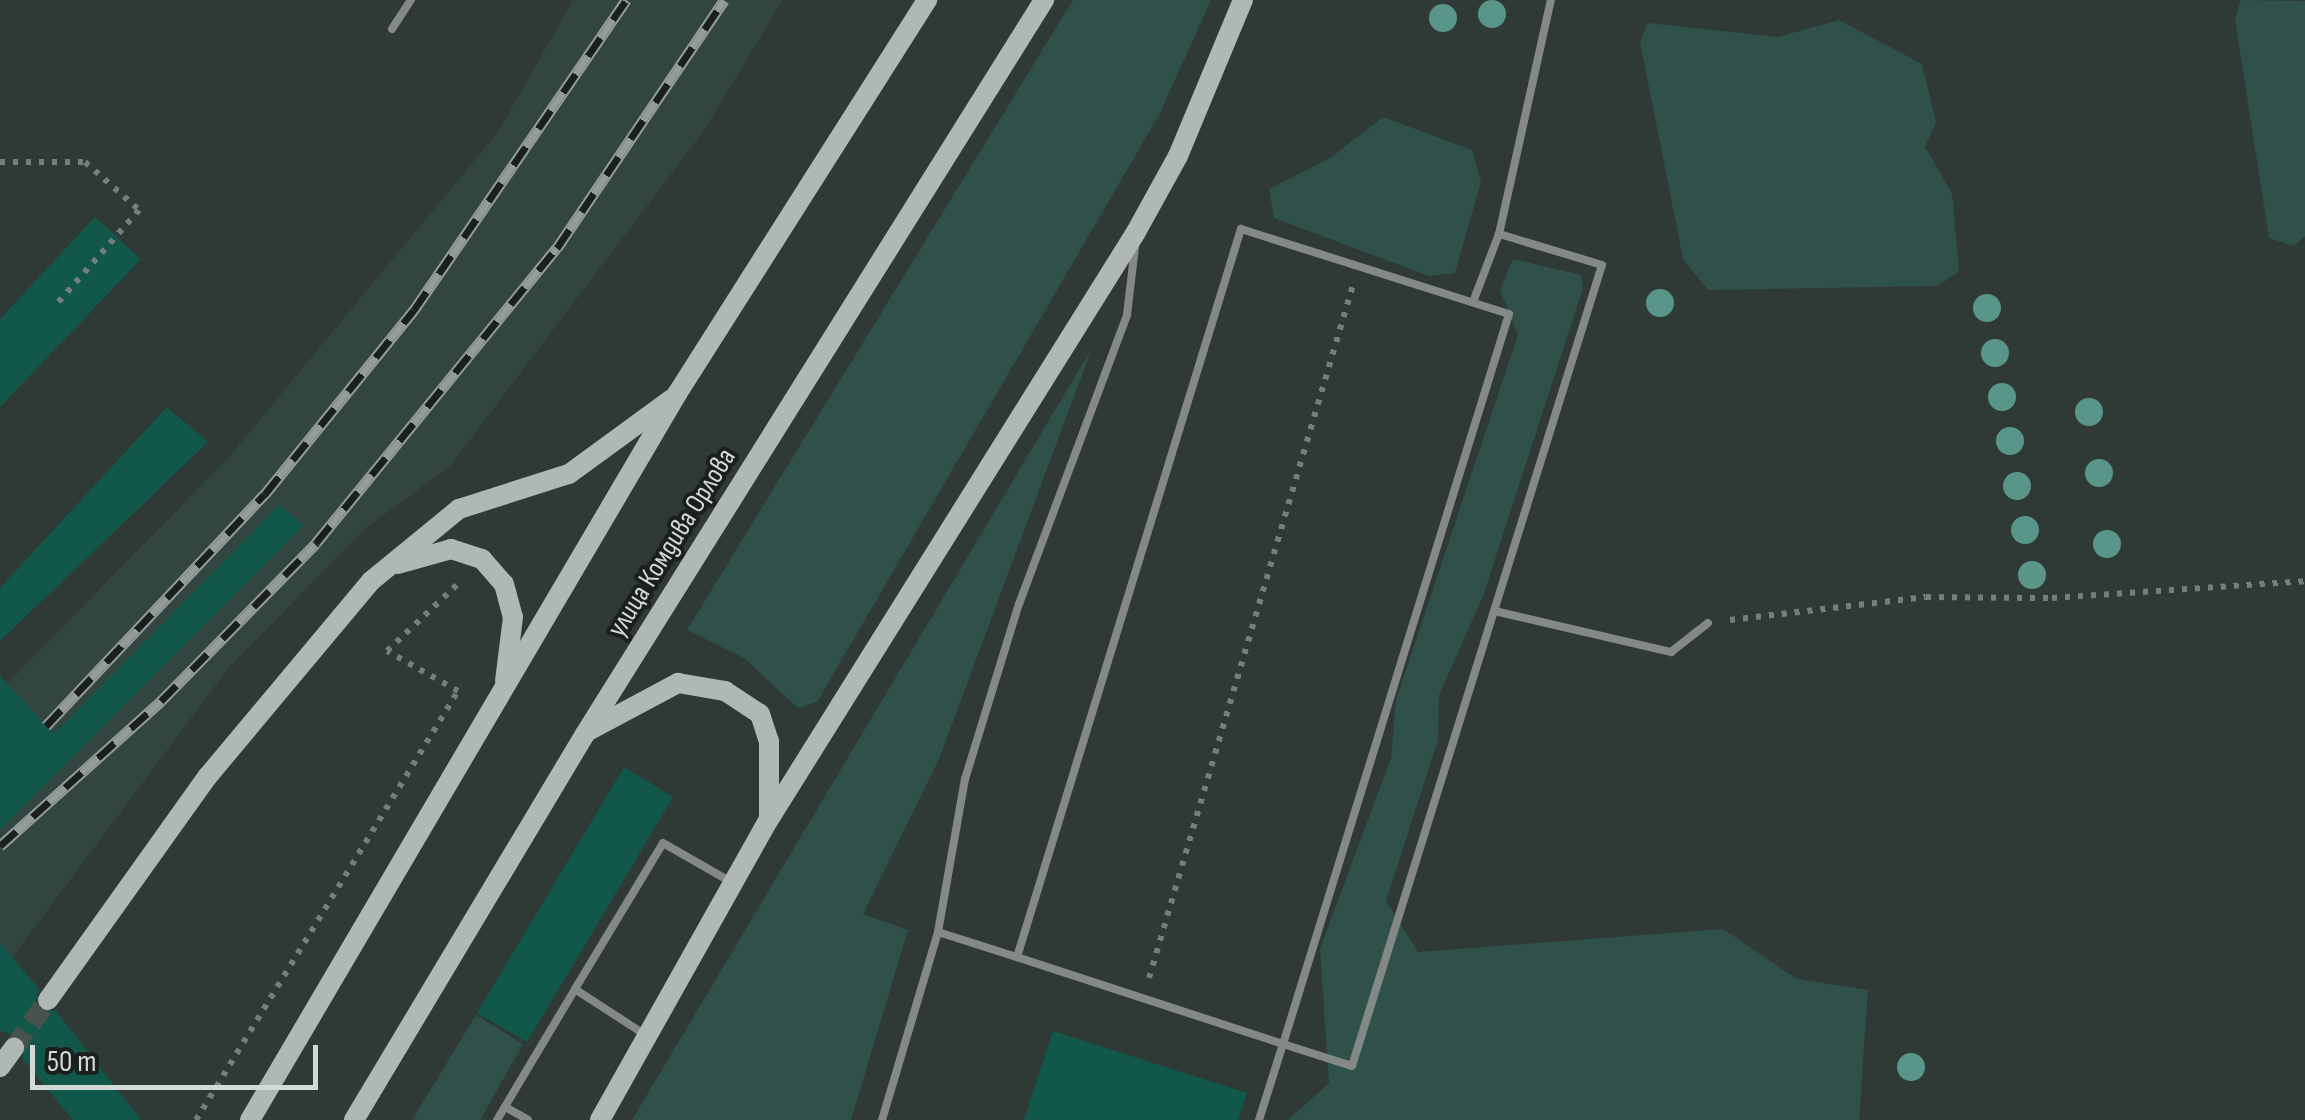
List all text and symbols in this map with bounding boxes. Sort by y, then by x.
street label: улица Комдива Орлова [600,442,744,644]
scale bar [35,1025,322,1087]
text: 50 m [47,1044,96,1080]

